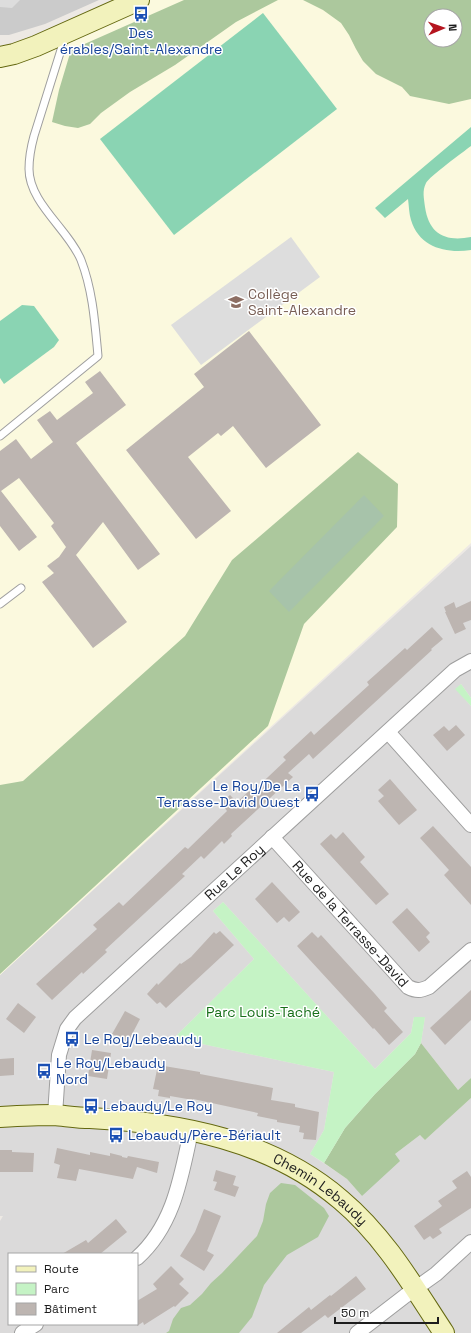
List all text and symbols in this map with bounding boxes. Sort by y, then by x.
bus stop icon: Des érables/Saint-Alexandre [132,5,150,23]
north arrow [423,8,463,48]
place label: Des érables/Saint-Alexandre [60,24,222,58]
text: N [446,24,460,32]
place label: Collège Saint-Alexandre [248,285,356,319]
school or university icon: Collège Saint-Alexandre [227,293,245,311]
place label: Le Roy/De La Terrasse-David Ouest [157,777,300,811]
bus stop icon: Le Roy/De La Terrasse-David Ouest [303,785,321,803]
street label: Rue Le Roy [201,840,268,904]
street label: Rue de la Terrasse-David [289,857,413,991]
park label: Parc Louis-Taché [206,1003,320,1021]
bus stop icon: Le Roy/Lebeaudy [63,1030,81,1048]
place label: Le Roy/Lebeaudy [84,1030,202,1048]
place label: Le Roy/Lebaudy Nord [56,1054,166,1088]
bus stop icon: Le Roy/Lebaudy Nord [35,1062,53,1080]
bus stop icon: Lebaudy/Le Roy [82,1097,100,1115]
place label: Lebaudy/Le Roy [103,1097,213,1115]
bus stop icon: Lebaudy/Père-Bériault [107,1126,125,1144]
place label: Lebaudy/Père-Bériault [128,1126,281,1144]
street label: Chemin Lebaudy [270,1149,372,1229]
legend [8,1253,138,1325]
text: Route [44,1261,79,1277]
text: Parc [44,1281,69,1297]
scale bar [335,1299,438,1325]
text: Bâtiment [44,1301,97,1317]
text: 50 m [341,1305,369,1321]

